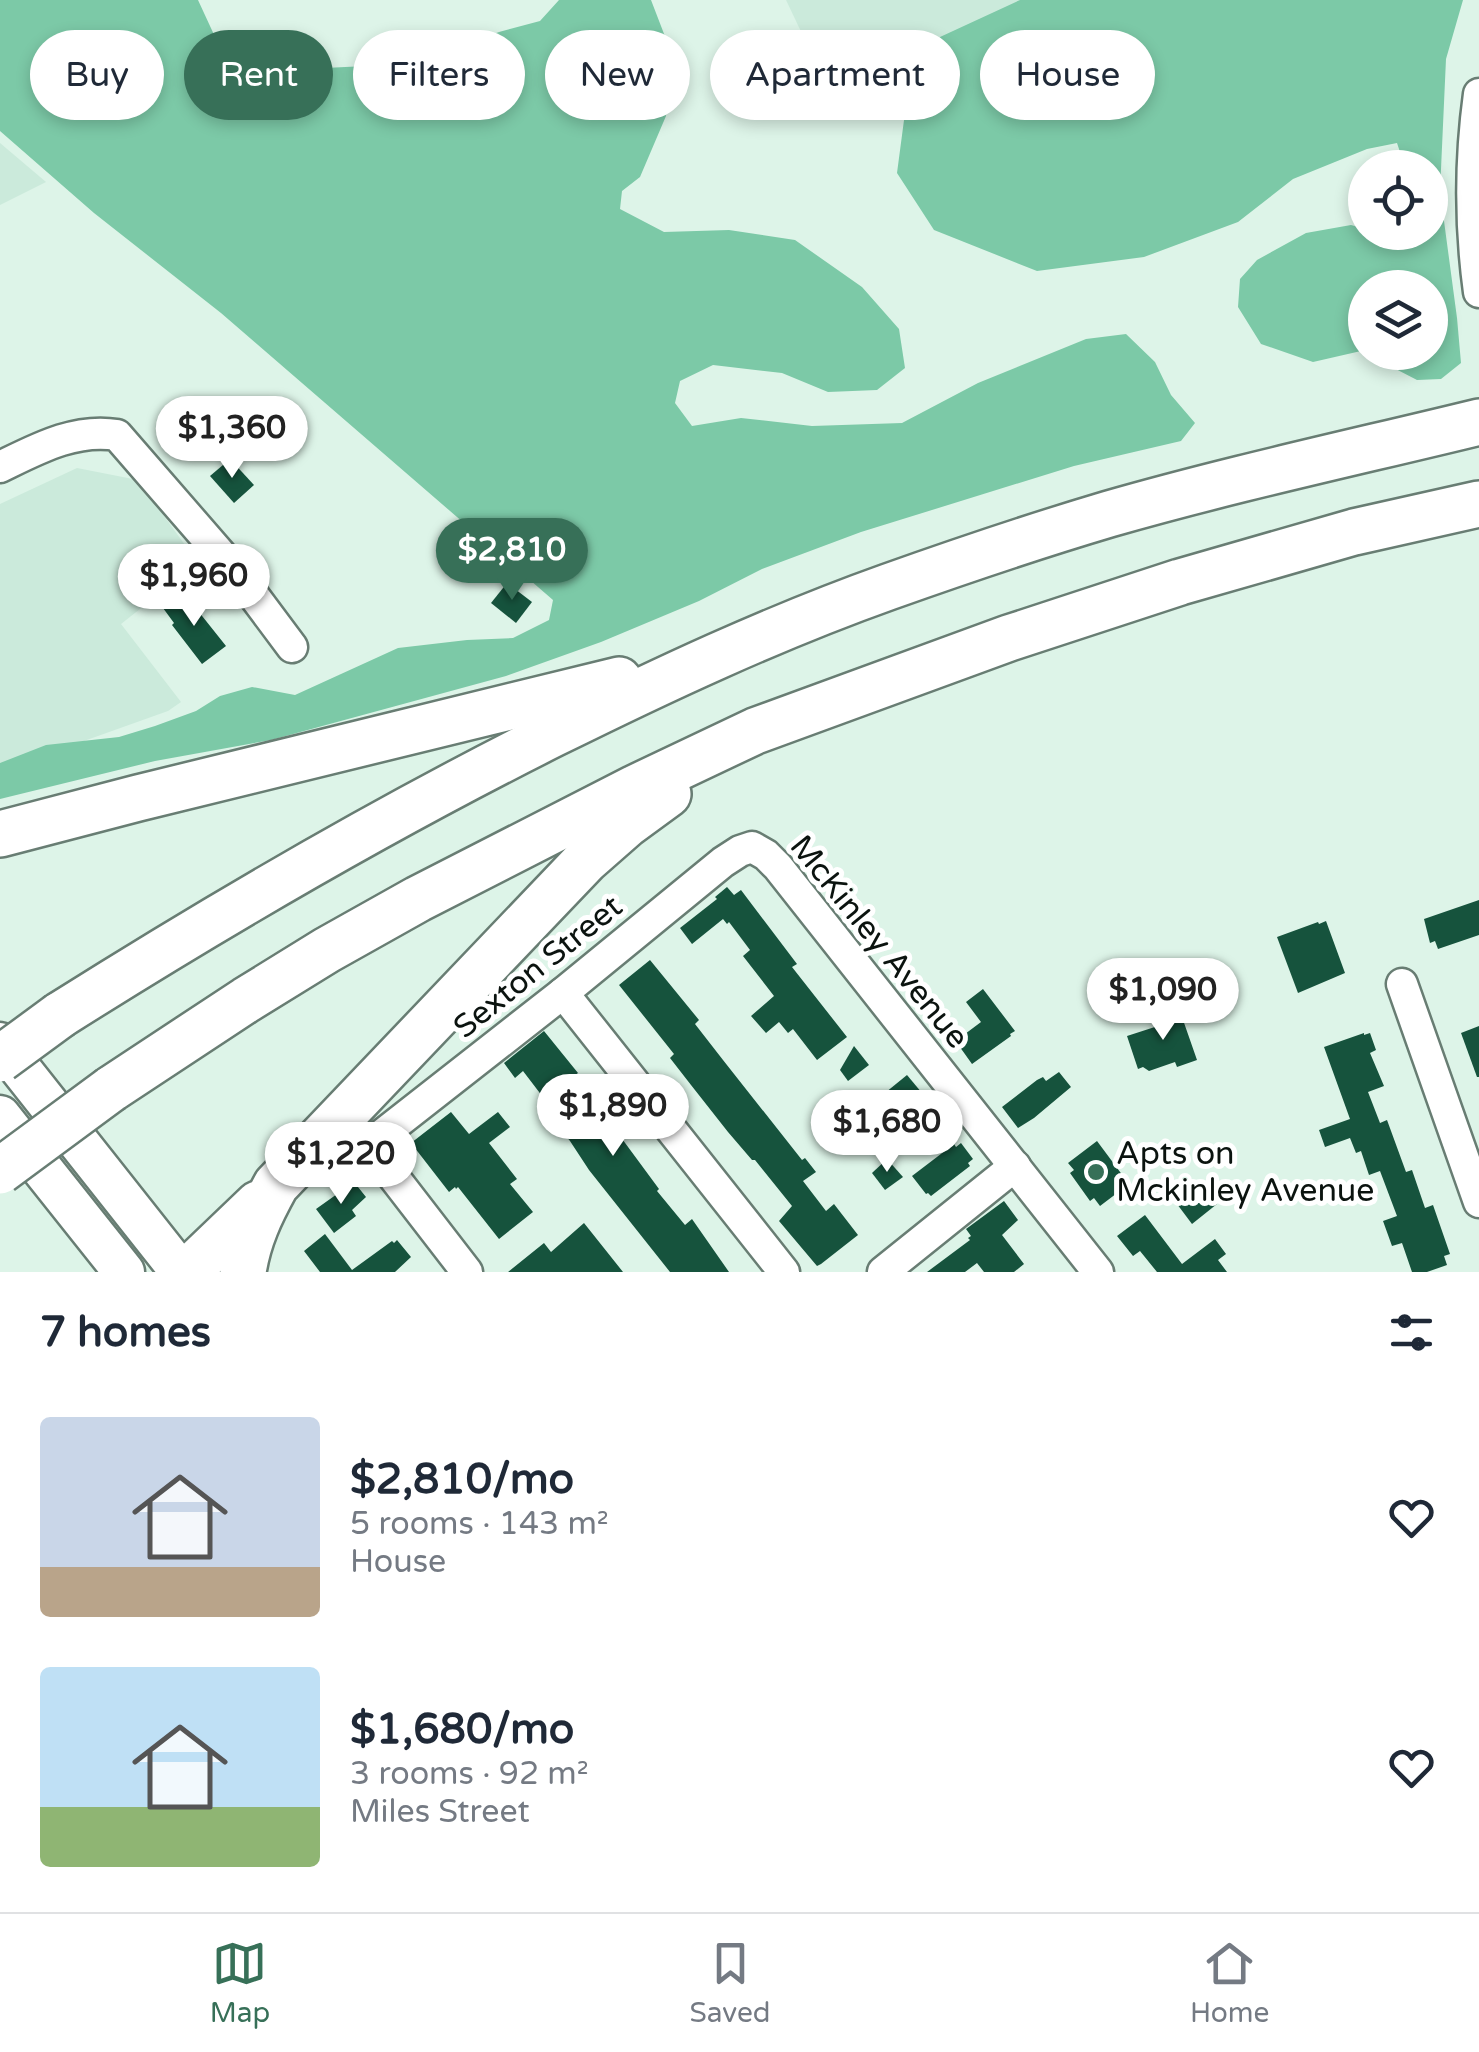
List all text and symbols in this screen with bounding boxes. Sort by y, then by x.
chip: Buy [30,30,164,120]
chip: Rent [184,30,333,120]
chip: Filters [353,30,525,120]
chip: New [545,30,690,120]
chip: Apartment [710,30,960,120]
chip: House [980,30,1155,120]
map controls [1348,150,1448,370]
button: locate [1348,150,1448,250]
button: layers [1348,270,1448,370]
pin: $1,360 [151,396,313,481]
text: $1,360 [178,409,286,447]
pin: $2,810 [431,518,593,603]
text: $2,810 [458,531,566,569]
pin: $1,960 [113,544,275,629]
text: $1,960 [140,557,248,595]
street label: McKinley Avenue [782,828,976,1056]
street label: Sexton Street [446,888,630,1046]
pin: $1,090 [1082,958,1244,1043]
text: $1,090 [1109,971,1217,1009]
pin: $1,890 [532,1074,694,1159]
text: $1,890 [559,1087,667,1125]
pin: $1,680 [806,1090,968,1175]
text: $1,680 [833,1103,941,1141]
pin: $1,220 [260,1122,422,1207]
text: $1,220 [287,1135,395,1173]
place label: Apts on Mckinley Avenue [1116,1135,1374,1210]
marker: Apts on Mckinley Avenue [1085,1161,1107,1183]
icon: filters [1384,1305,1439,1360]
text: 7 homes [40,1307,211,1358]
text: $2,810/mo [350,1454,574,1505]
icon: home [120,1457,240,1577]
icon: heart [1384,1490,1439,1545]
text: 5 rooms · 143 m² [350,1505,609,1543]
text: House [350,1543,446,1581]
text: $1,680/mo [350,1704,574,1755]
icon: home [120,1707,240,1827]
icon: heart [1384,1740,1439,1795]
text: 3 rooms · 92 m² [350,1755,589,1793]
text: Miles Street [350,1793,530,1831]
tab: Map [210,1936,270,2030]
tab: Saved [690,1936,771,2030]
tab: Home [1190,1936,1269,2030]

